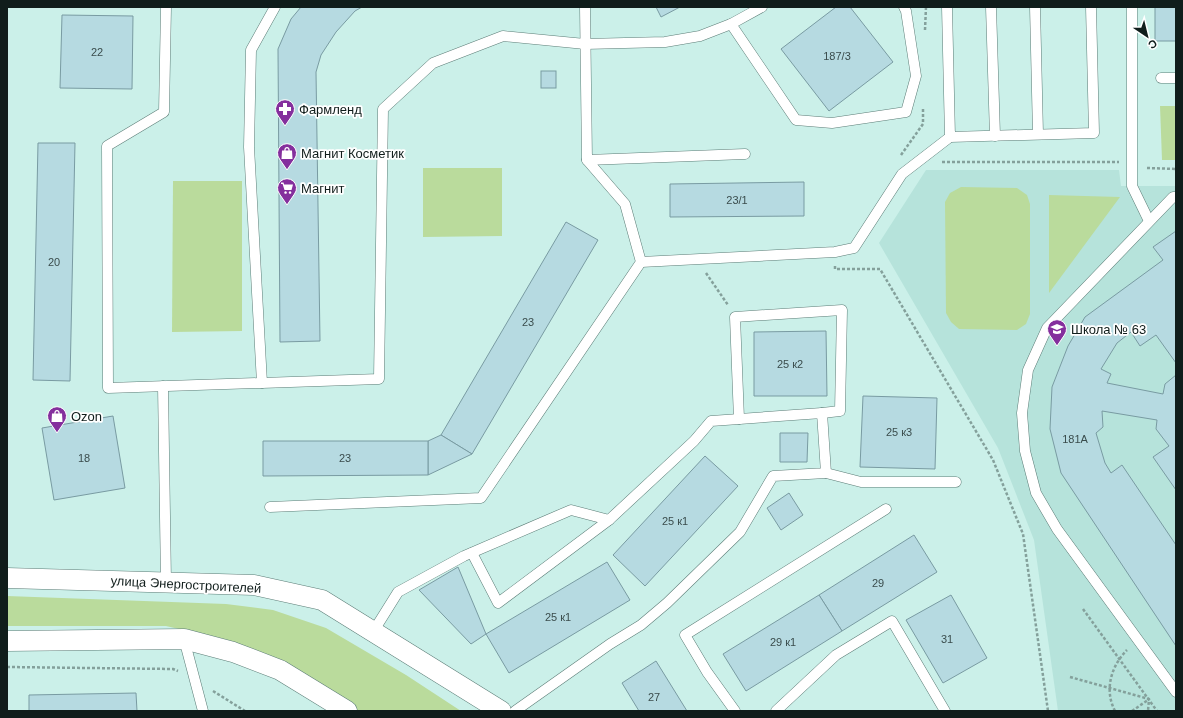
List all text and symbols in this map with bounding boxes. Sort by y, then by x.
north arrow [1127,16,1167,56]
text: С [1146,37,1159,51]
house number: 22 [91,46,103,58]
house number: 187/3 [823,50,851,62]
pharmacy icon: Фармленд [274,98,296,126]
place label: Фармленд [299,102,362,117]
shop icon: Магнит Косметик [276,142,298,170]
place label: Магнит Косметик [301,146,404,161]
supermarket icon: Магнит [276,177,298,205]
place label: Магнит [301,181,344,196]
house number: 23/1 [726,194,748,206]
house number: 20 [48,256,60,268]
house number: 23 [522,316,534,328]
school or university icon: Школа № 63 [1046,318,1068,346]
place label: Школа № 63 [1071,322,1146,337]
house number: 25 к2 [777,358,803,370]
shop icon: Ozon [46,405,68,433]
place label: Ozon [71,409,102,424]
house number: 25 к3 [886,426,912,438]
house number: 181А [1062,433,1089,445]
house number: 18 [78,452,90,464]
house number: 23 [339,452,351,464]
house number: 25 к1 [662,515,688,527]
street label: улица Энергостроителей [110,573,262,596]
house number: 29 [872,577,884,589]
house number: 25 к1 [545,611,571,623]
house number: 31 [941,633,953,645]
house number: 29 к1 [770,636,796,648]
house number: 27 [648,691,660,703]

